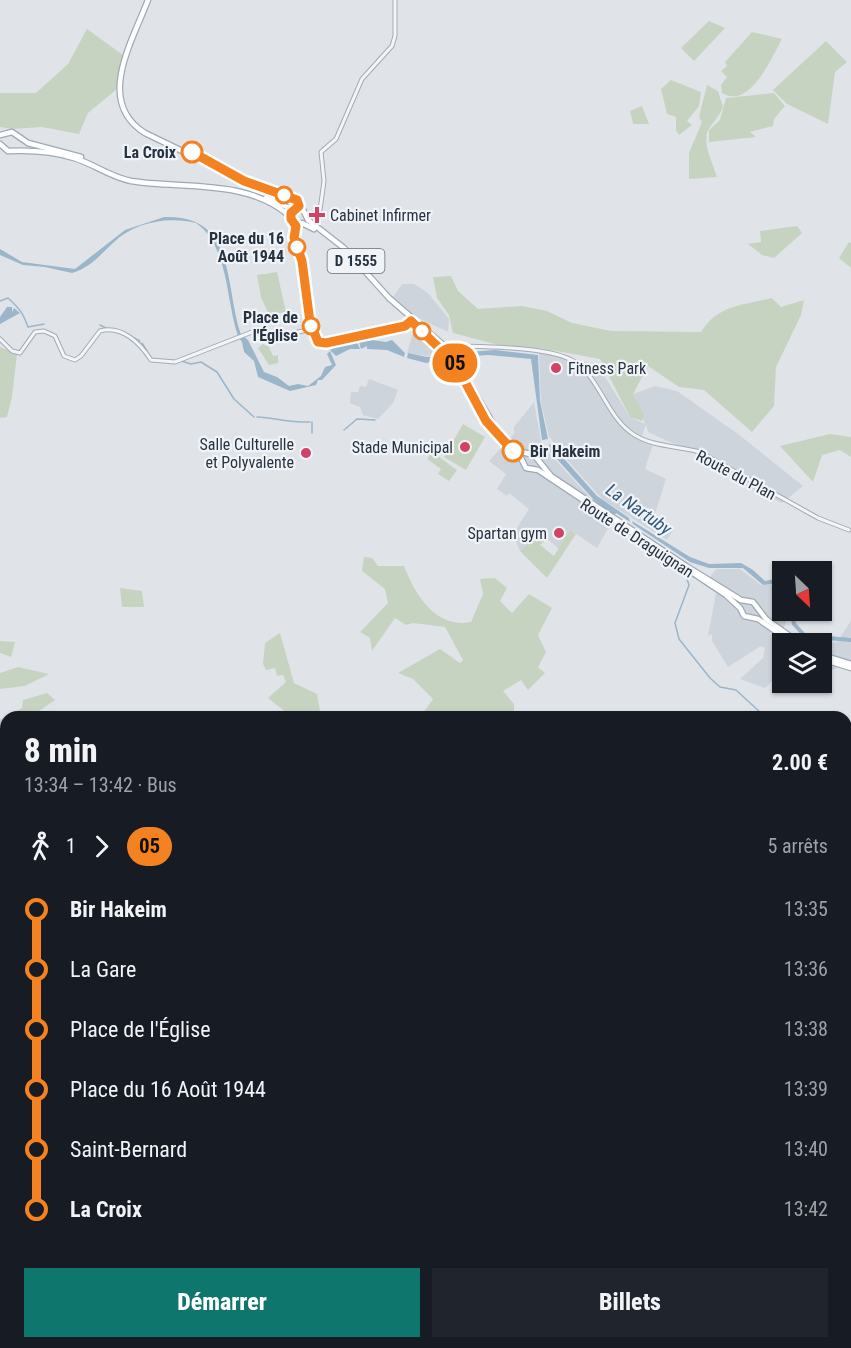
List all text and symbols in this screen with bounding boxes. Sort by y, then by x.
marker: La Croix [181,141,203,163]
place label: La Croix [124,143,177,162]
unlabelled marker [275,186,293,204]
marker: Cabinet Infirmer [308,206,326,224]
place label: Cabinet Infirmer [330,206,431,225]
place label: Place du 16 Août 1944 [209,229,284,266]
marker: Place du 16 Août 1944 [288,238,306,256]
road number: D 1555 [328,249,385,273]
place label: Place de l'Église [243,308,298,345]
marker: Place de l'Église [302,317,320,335]
unlabelled marker [413,322,431,340]
line badge: 05 [428,344,482,382]
text: 05 [444,351,466,375]
place label: Fitness Park [568,359,647,378]
marker: Fitness Park [549,361,563,375]
place label: Salle Culturelle et Polyvalente [200,435,294,472]
place label: Stade Municipal [352,438,453,457]
marker: Stade Municipal [458,440,472,454]
marker: Bir Hakeim [502,440,524,462]
place label: Bir Hakeim [530,442,601,461]
marker: Salle Culturelle et Polyvalente [299,446,313,460]
street label: Route du Plan [693,446,779,504]
water label: La Nartuby [602,479,676,540]
street label: Route de Draguignan [577,494,697,582]
place label: Spartan gym [467,524,547,543]
marker: Spartan gym [552,526,566,540]
north arrow [772,561,832,621]
map controls [772,561,832,693]
button: layers [772,633,832,693]
text: 8 min [24,731,98,770]
text: 2.00 € [772,750,828,775]
text: 13:34 – 13:42 · Bus [24,773,177,797]
icon: walk [24,830,57,863]
icon: forward [85,830,118,863]
text: 1 [66,834,76,858]
text: 05 [139,834,160,858]
text: 5 arrêts [768,834,828,858]
text: Bir Hakeim [70,897,167,922]
text: 13:35 [784,897,828,921]
text: La Gare [70,957,136,982]
text: 13:36 [784,957,828,981]
text: Place de l'Église [70,1017,211,1042]
text: 13:38 [784,1017,828,1041]
text: Place du 16 Août 1944 [70,1077,266,1102]
text: 13:39 [784,1077,828,1101]
text: Saint-Bernard [70,1137,187,1162]
text: 13:40 [784,1137,828,1161]
text: La Croix [70,1197,142,1222]
text: 13:42 [784,1197,828,1221]
button: Démarrer [24,1268,420,1337]
button: Billets [432,1268,828,1337]

